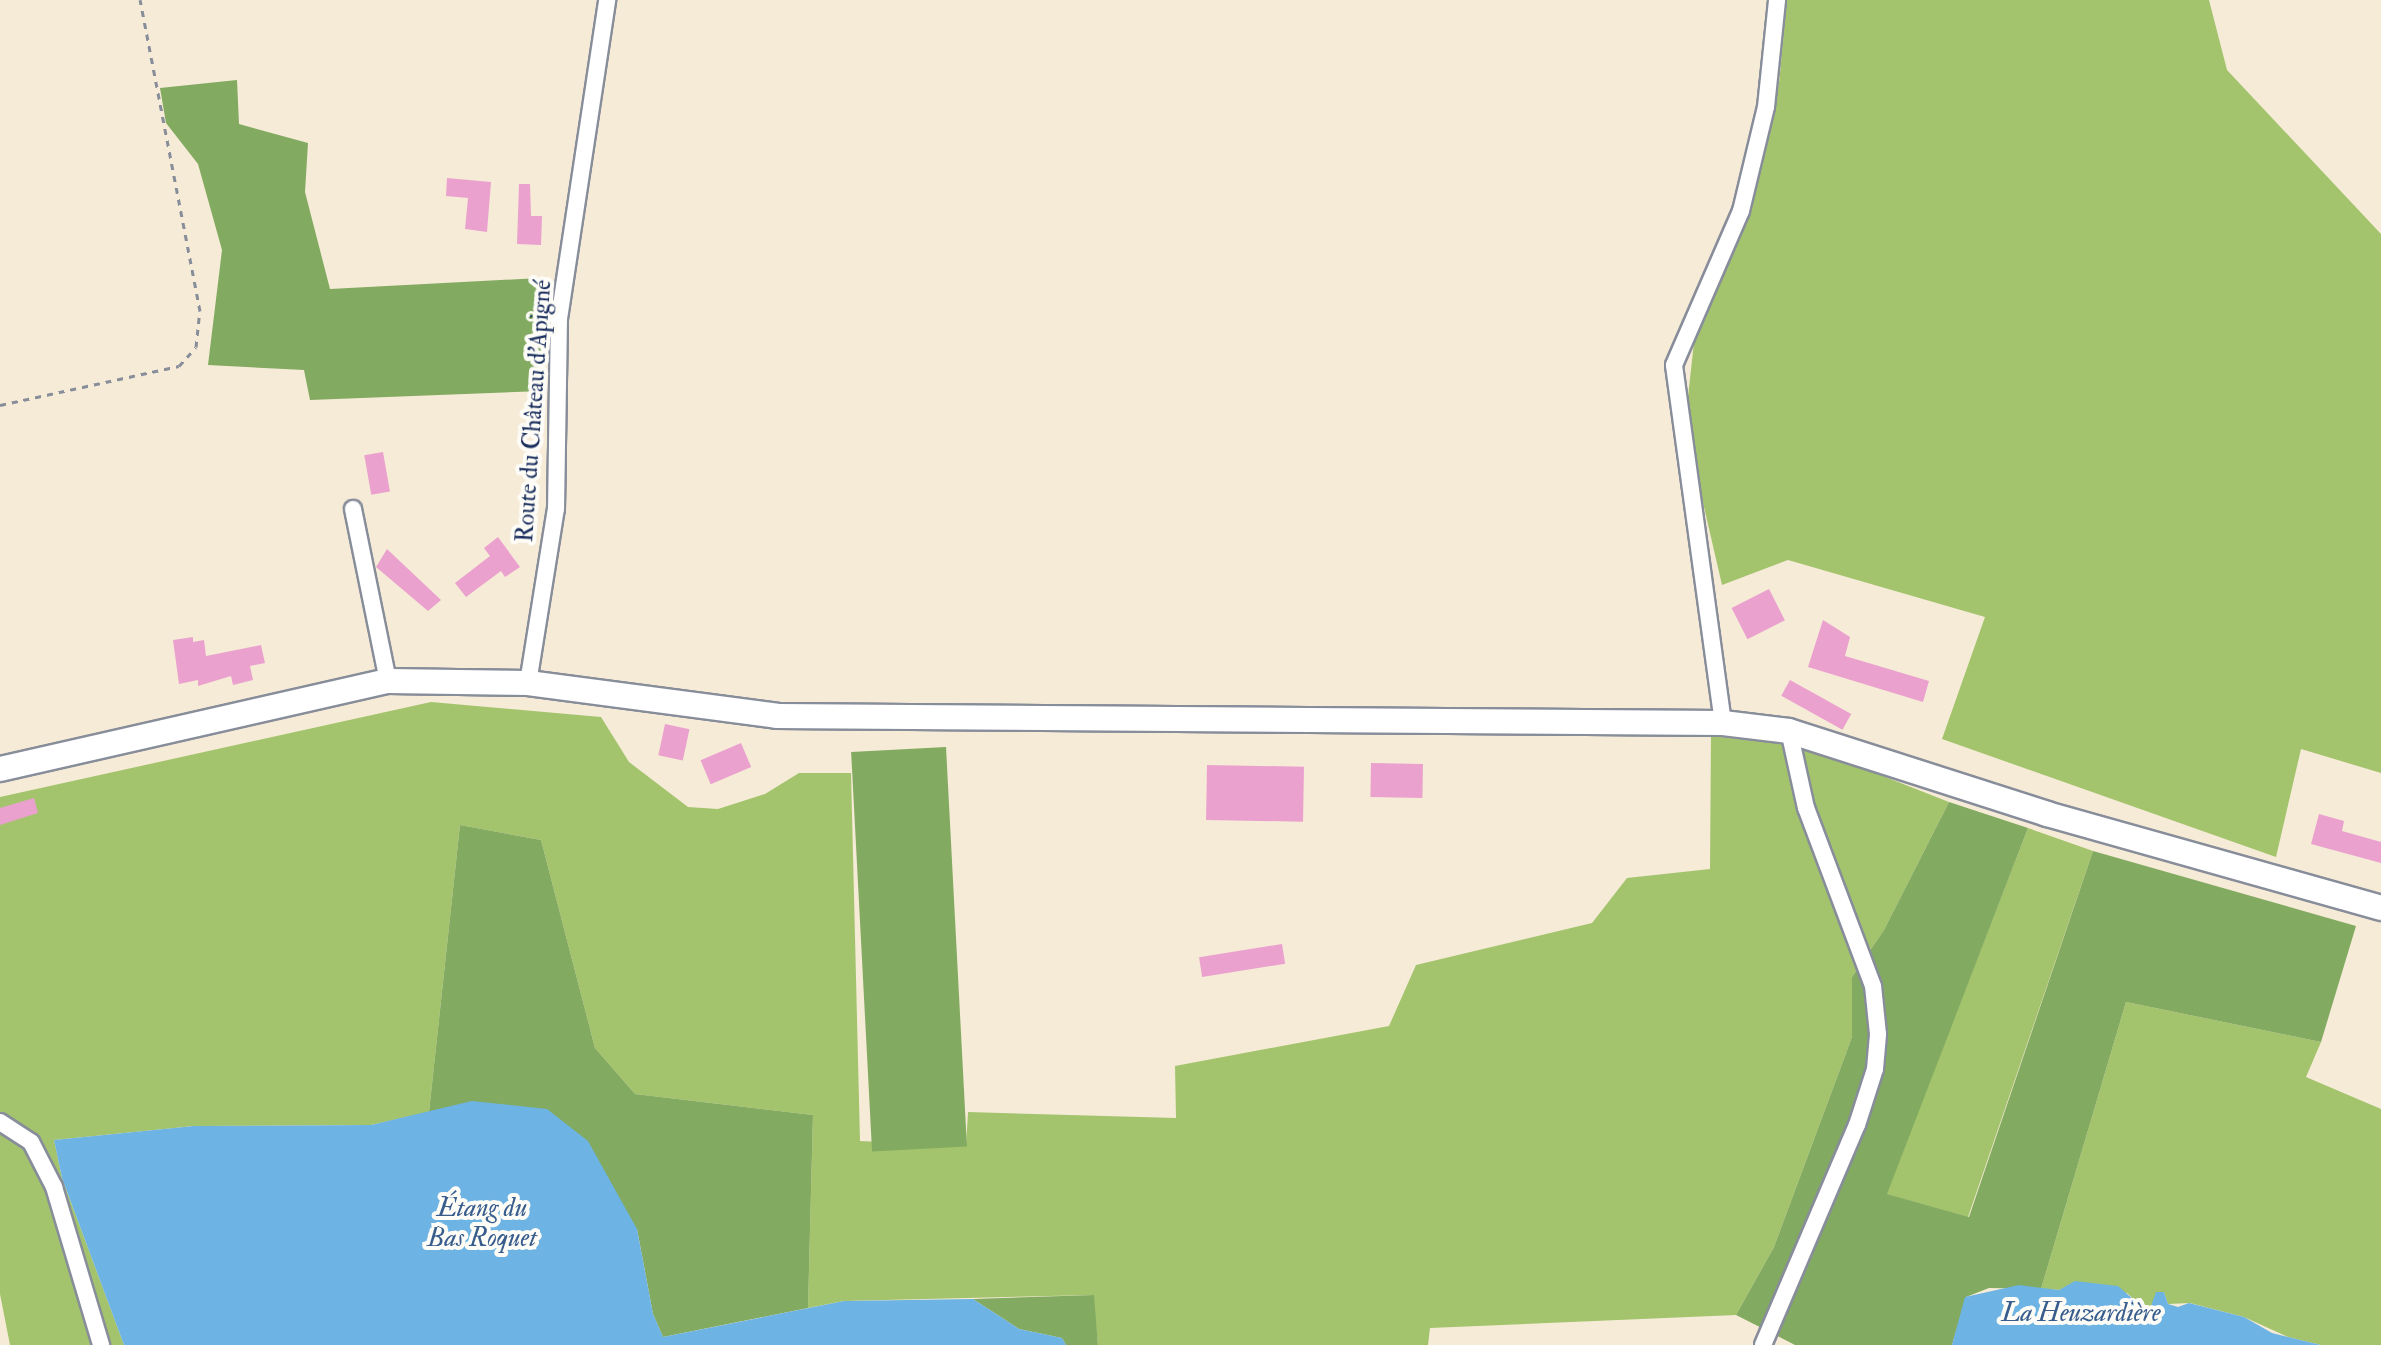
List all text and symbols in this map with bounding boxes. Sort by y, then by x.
street label: Route du Château d'Apigné [510,279,558,543]
water label: Étang du Bas Roquet [427,1193,537,1254]
water label: La Heuzardière [2001,1298,2161,1330]

